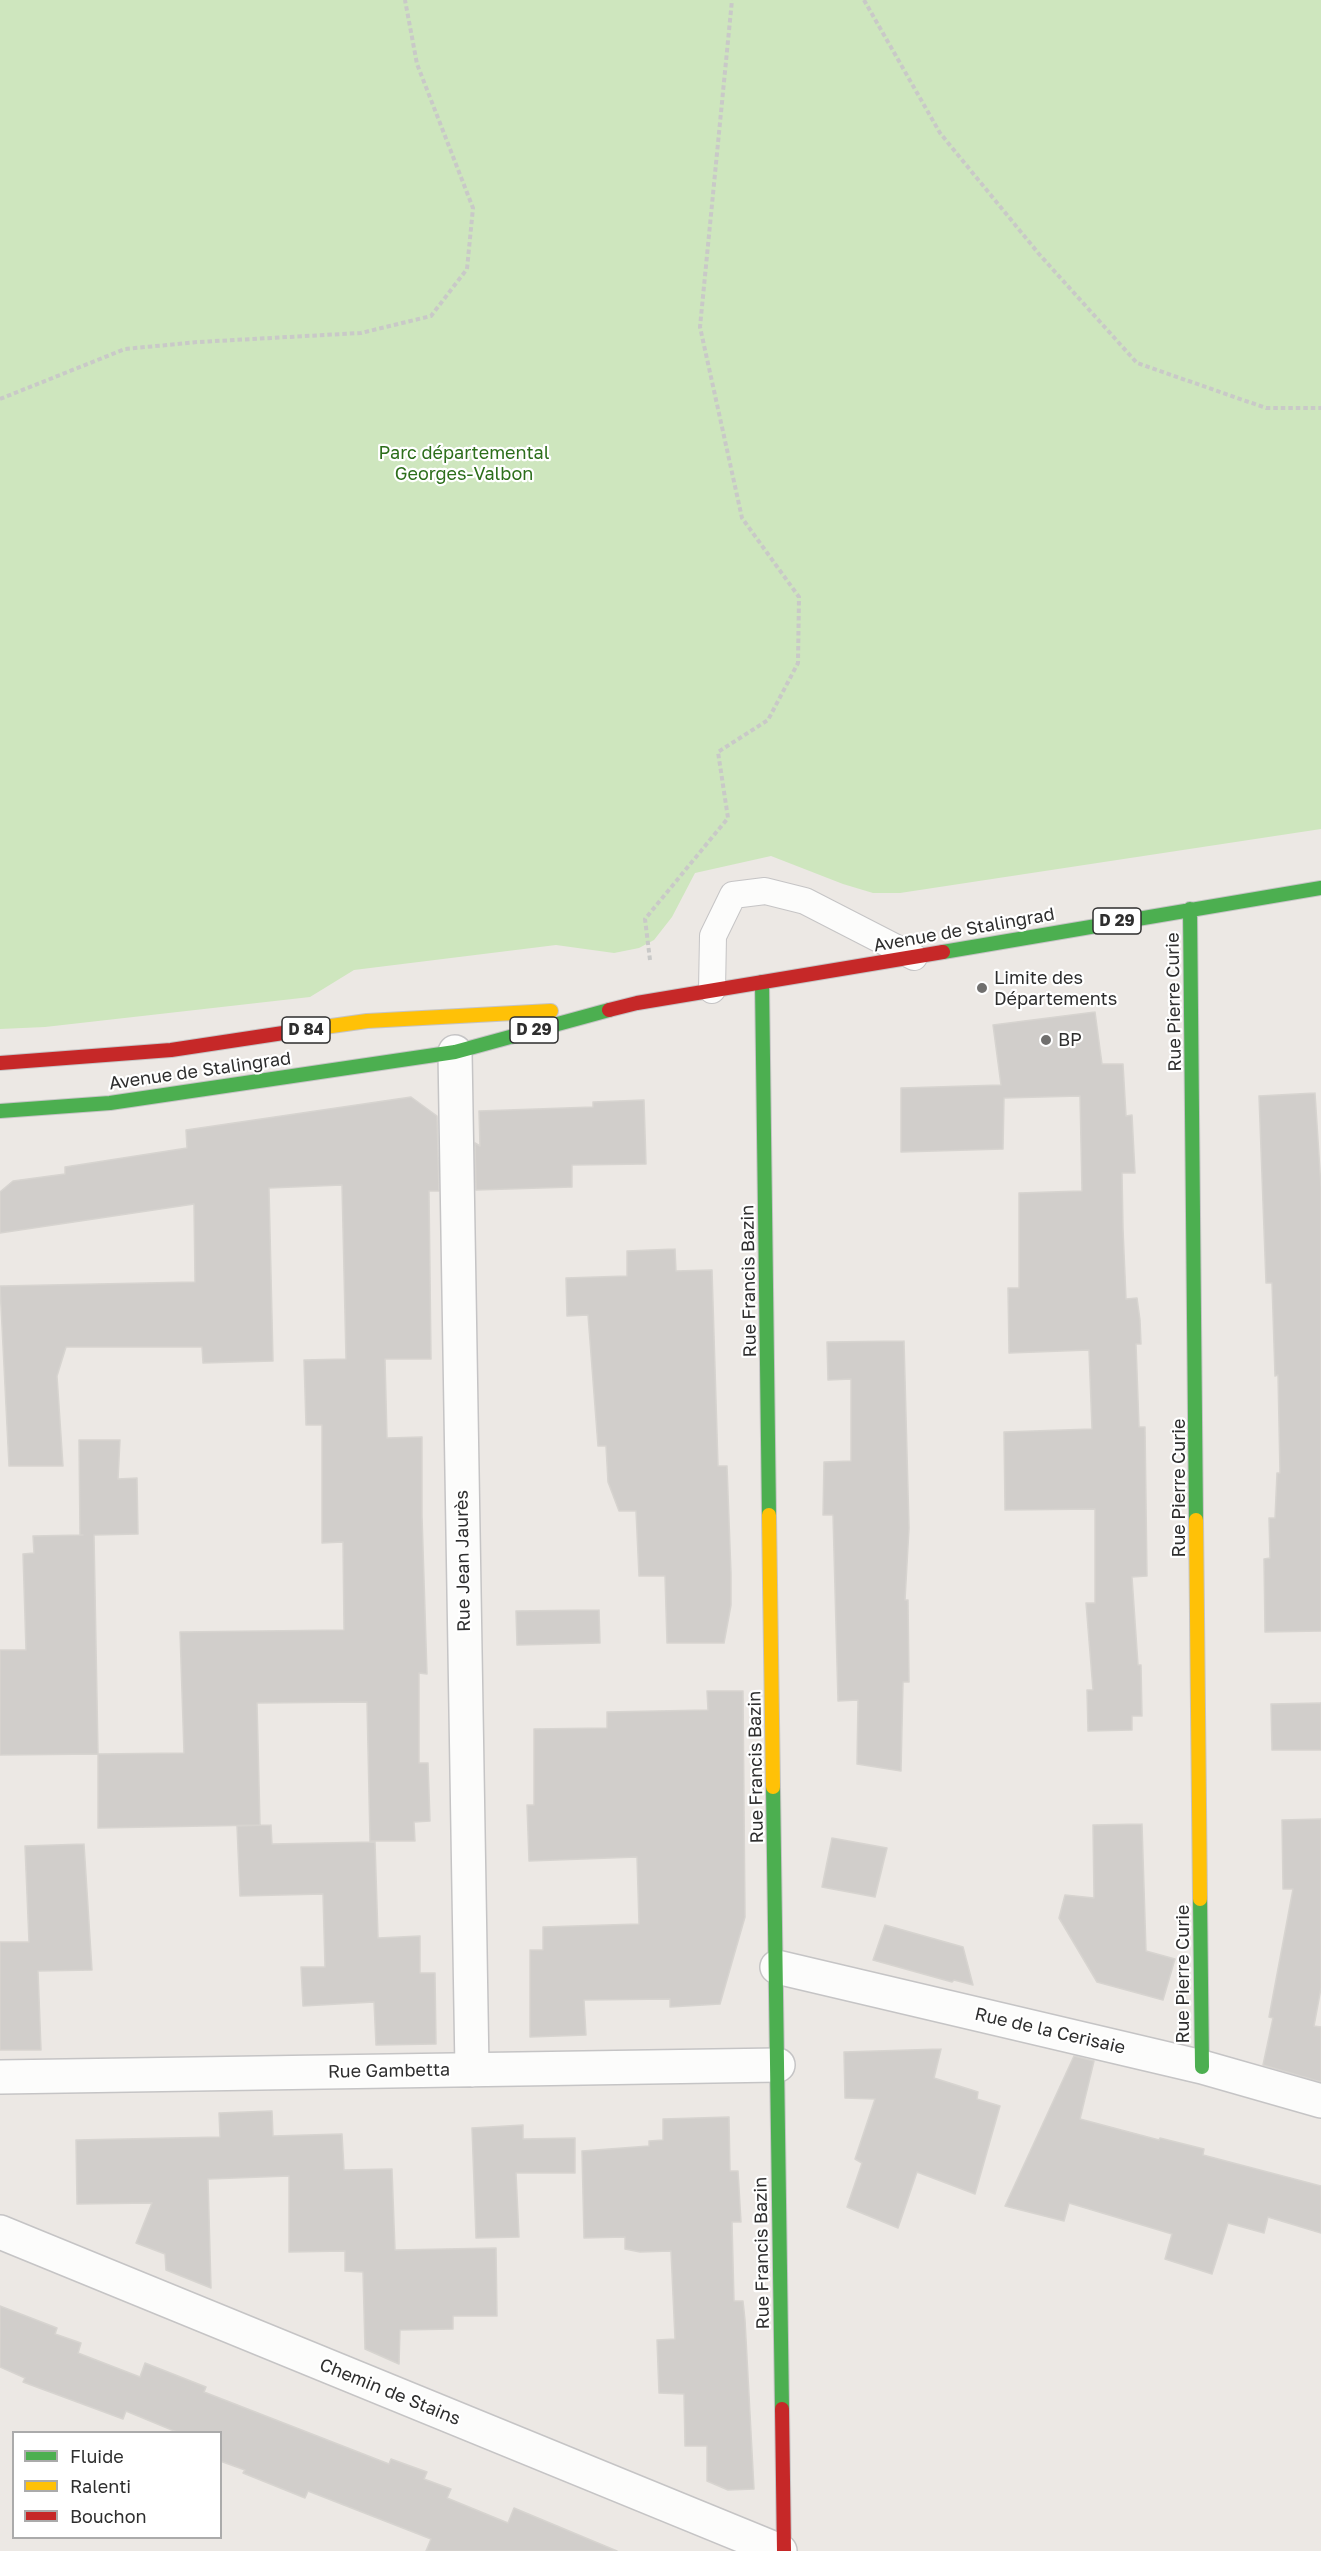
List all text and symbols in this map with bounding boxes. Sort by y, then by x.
park label: Parc départemental Georges-Valbon [378,442,550,484]
street label: Avenue de Stalingrad [872,903,1056,957]
road number: D 29 [1093,908,1141,934]
street label: Rue Pierre Curie [1162,932,1186,1072]
place label: Limite des Départements [994,967,1117,1010]
marker: Limite des Départements [975,981,989,995]
road number: D 84 [282,1017,330,1043]
road number: D 29 [510,1017,558,1043]
place label: BP [1058,1029,1082,1051]
marker: BP [1039,1033,1053,1047]
street label: Avenue de Stalingrad [108,1048,292,1094]
street label: Rue Francis Bazin [737,1205,761,1357]
street label: Rue Pierre Curie [1168,1419,1190,1557]
street label: Rue Jean Jaurès [451,1490,475,1632]
street label: Rue Francis Bazin [744,1691,768,1843]
street label: Rue Pierre Curie [1172,1905,1194,2043]
street label: Rue de la Cerisaie [973,2003,1127,2059]
street label: Rue Gambetta [328,2059,450,2083]
street label: Rue Francis Bazin [750,2177,774,2329]
street label: Chemin de Stains [316,2354,464,2430]
legend [12,2431,222,2539]
text: Fluide [70,2445,124,2467]
text: Ralenti [70,2475,131,2497]
text: Bouchon [70,2505,147,2527]

